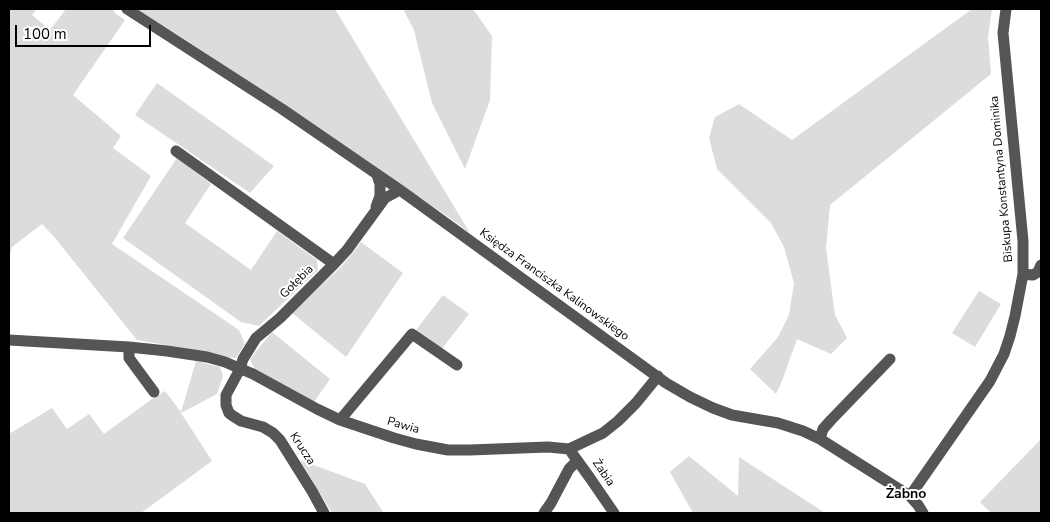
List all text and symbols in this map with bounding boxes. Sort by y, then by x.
scale bar [18,15,154,47]
text: 100 m [23,24,67,44]
street label: Biskupa Konstantyna Dominika [988,95,1016,263]
street label: Księdza Franciszka Kalinowskiego [476,226,632,344]
street label: Gołębia [277,262,317,302]
street label: Pawia [385,415,421,437]
street label: Krucza [286,430,318,468]
street label: Żabia [589,457,617,489]
district label: Żabno [886,487,926,503]

